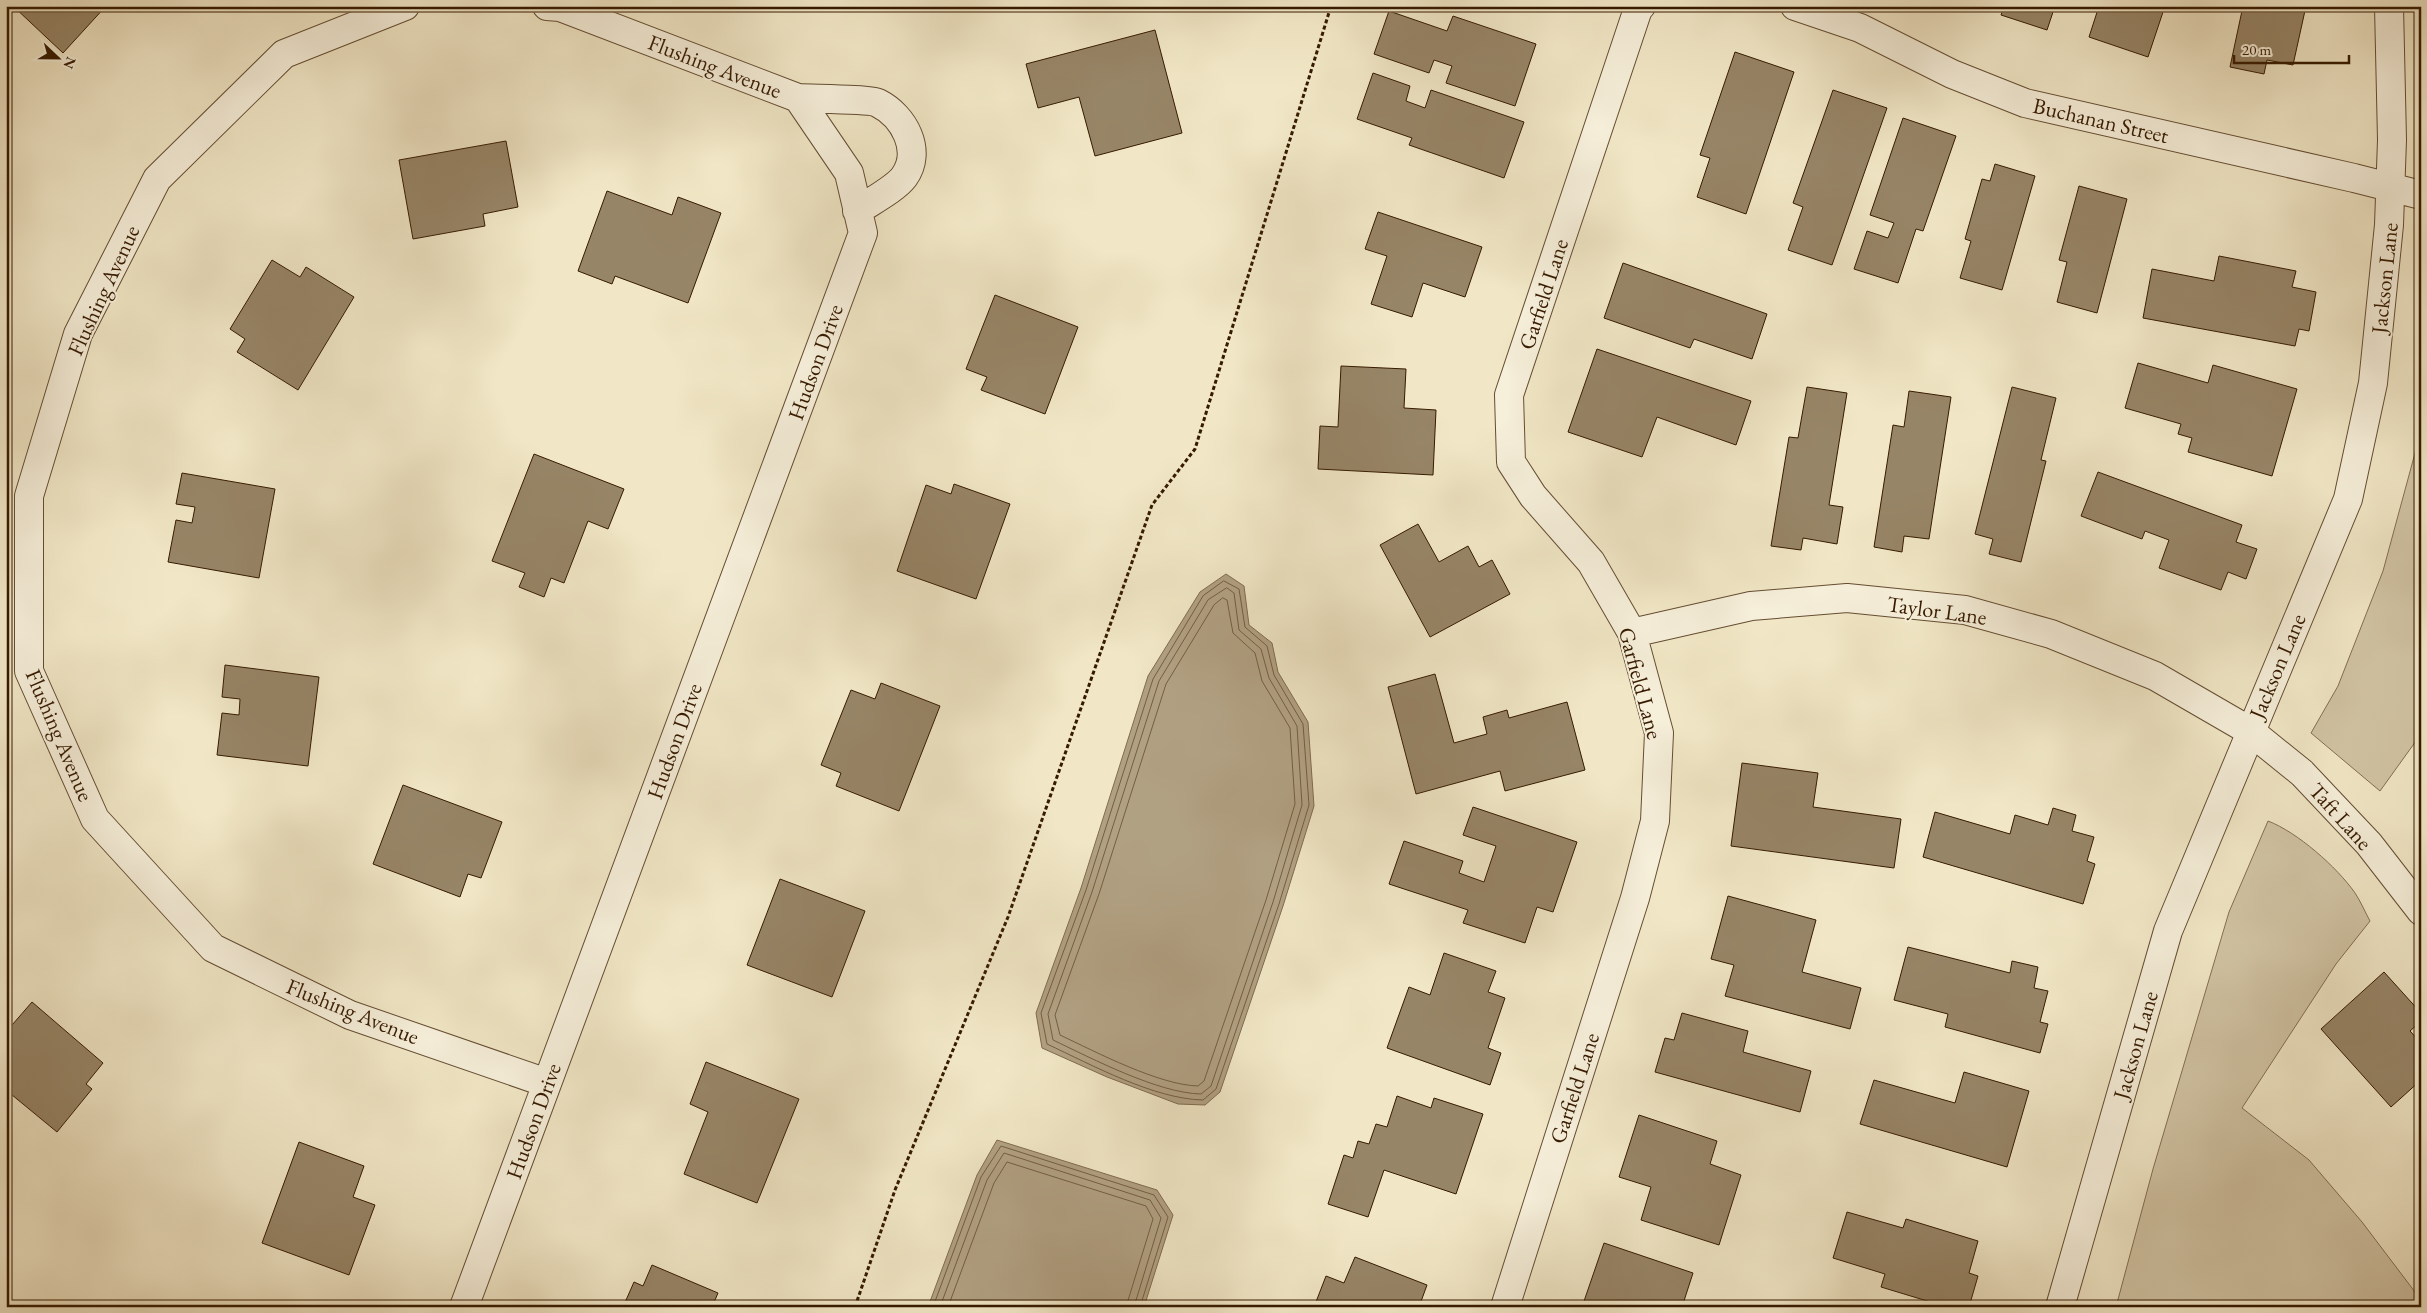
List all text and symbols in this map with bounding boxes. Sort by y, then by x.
street label: Flushing Avenue [644,28,786,105]
north arrow [32,32,82,82]
scale bar [2234,32,2350,64]
text: 20 m [2242,40,2271,59]
text: N [59,54,81,72]
street label: Buchanan Street [2030,91,2172,150]
street label: Flushing Avenue [61,220,146,360]
street label: Jackson Lane [2364,221,2405,337]
street label: Garfield Lane [1512,235,1575,353]
street label: Hudson Drive [781,300,850,424]
street label: Taylor Lane [1885,589,1989,632]
street label: Jackson Lane [2242,609,2313,725]
street label: Garfield Lane [1612,624,1669,743]
street label: Flushing Avenue [19,665,101,806]
street label: Hudson Drive [640,679,709,803]
street label: Taft Lane [2303,776,2379,857]
street label: Flushing Avenue [282,972,424,1051]
street label: Jackson Lane [2106,987,2165,1105]
street label: Garfield Lane [1543,1029,1606,1147]
street label: Hudson Drive [499,1059,568,1183]

